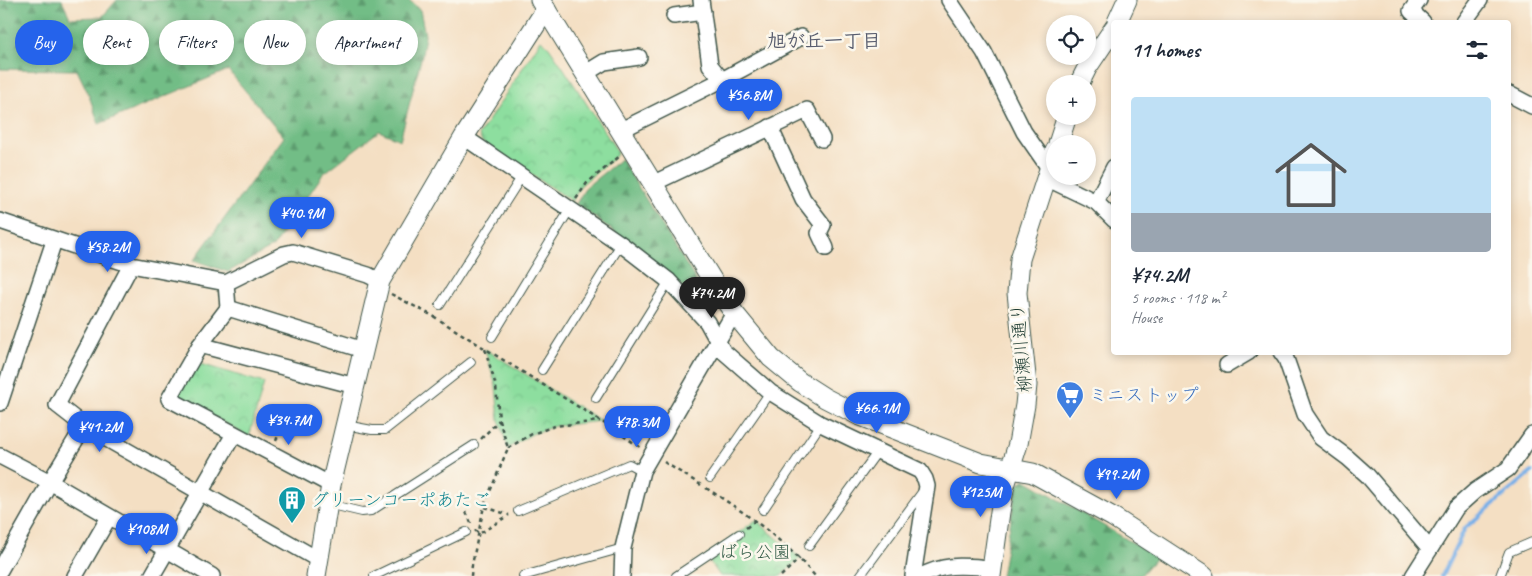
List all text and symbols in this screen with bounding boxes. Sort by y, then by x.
map controls [1046,15,1096,185]
button: locate [1046,15,1096,65]
chip: Buy [15,20,73,65]
chip: Rent [83,20,149,65]
chip: Filters [159,20,234,65]
chip: New [244,20,306,65]
chip: Apartment [316,20,418,65]
district label: 旭が丘一丁目 [767,29,881,53]
icon: filters [1463,36,1491,64]
text: 11 homes [1131,37,1200,63]
button: + [1046,75,1096,125]
pin: ¥56.8M [708,78,790,121]
text: ¥56.8M [727,85,771,105]
icon: home [1266,130,1356,220]
button: − [1046,135,1096,185]
pin: ¥40.9M [261,196,343,239]
text: ¥40.9M [280,203,324,223]
pin: ¥58.2M [67,230,149,273]
text: ¥58.2M [86,237,130,257]
text: ¥74.2M [1131,262,1188,288]
pin: ¥74.2M [671,276,753,319]
text: ¥74.2M [690,283,734,303]
text: 5 rooms · 118 m² [1131,288,1225,308]
street label: 柳瀬川通り [1006,302,1036,394]
text: House [1131,308,1162,328]
supermarket icon: ミニストップ [1055,380,1085,419]
place label: ミニストップ [1089,384,1199,406]
pin: ¥66.1M [836,392,918,434]
text: ¥66.1M [855,398,899,418]
pin: ¥34.7M [248,404,330,446]
pin: ¥78.3M [596,406,678,448]
pin: ¥41.2M [59,410,141,453]
text: ¥34.7M [267,410,311,430]
text: ¥78.3M [615,412,659,432]
text: ¥41.2M [78,417,122,437]
pin: ¥99.2M [1076,458,1158,500]
text: ¥99.2M [1095,464,1139,484]
pin: ¥125M [946,476,1016,518]
text: ¥125M [961,482,1001,502]
building icon: グリーンコーポあたご [277,485,307,524]
place label: グリーンコーポあたご [311,489,490,511]
pin: ¥108M [112,512,182,555]
text: ¥108M [127,519,167,539]
park label: ばら公園 [719,541,791,563]

